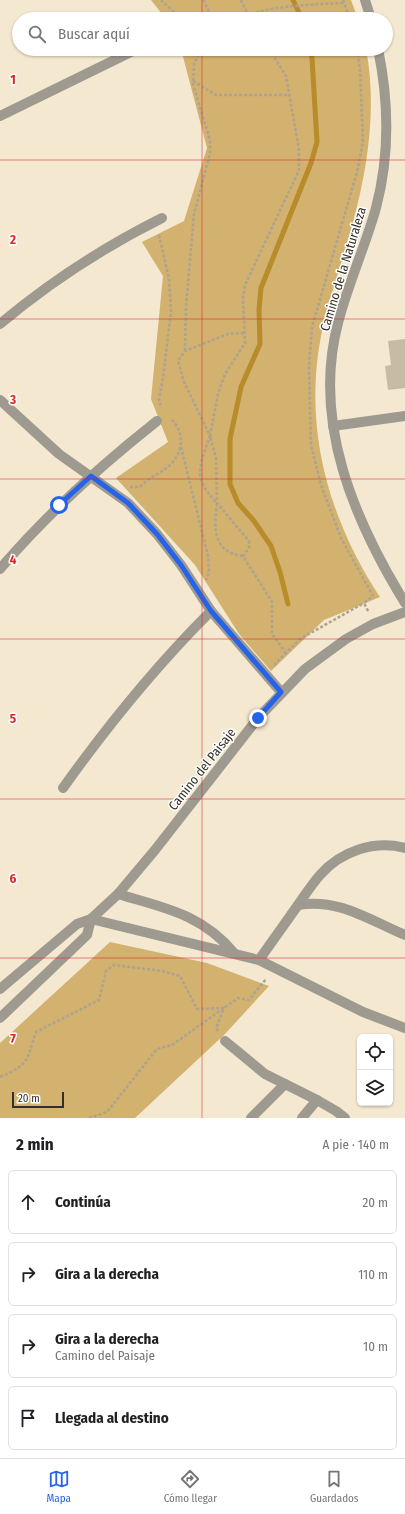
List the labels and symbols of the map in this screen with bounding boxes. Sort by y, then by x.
text: 1 [10,72,16,87]
street label: Camino de la Naturaleza [317,205,369,333]
text: 2 [9,232,16,247]
text: 3 [9,392,16,407]
route start [50,496,68,514]
text: 4 [10,552,17,567]
route end [249,709,267,727]
text: 5 [10,711,16,726]
street label: Camino del Paisaje [165,725,239,813]
text: 6 [10,871,17,886]
text: 7 [10,1031,16,1046]
scale bar [12,1090,64,1109]

